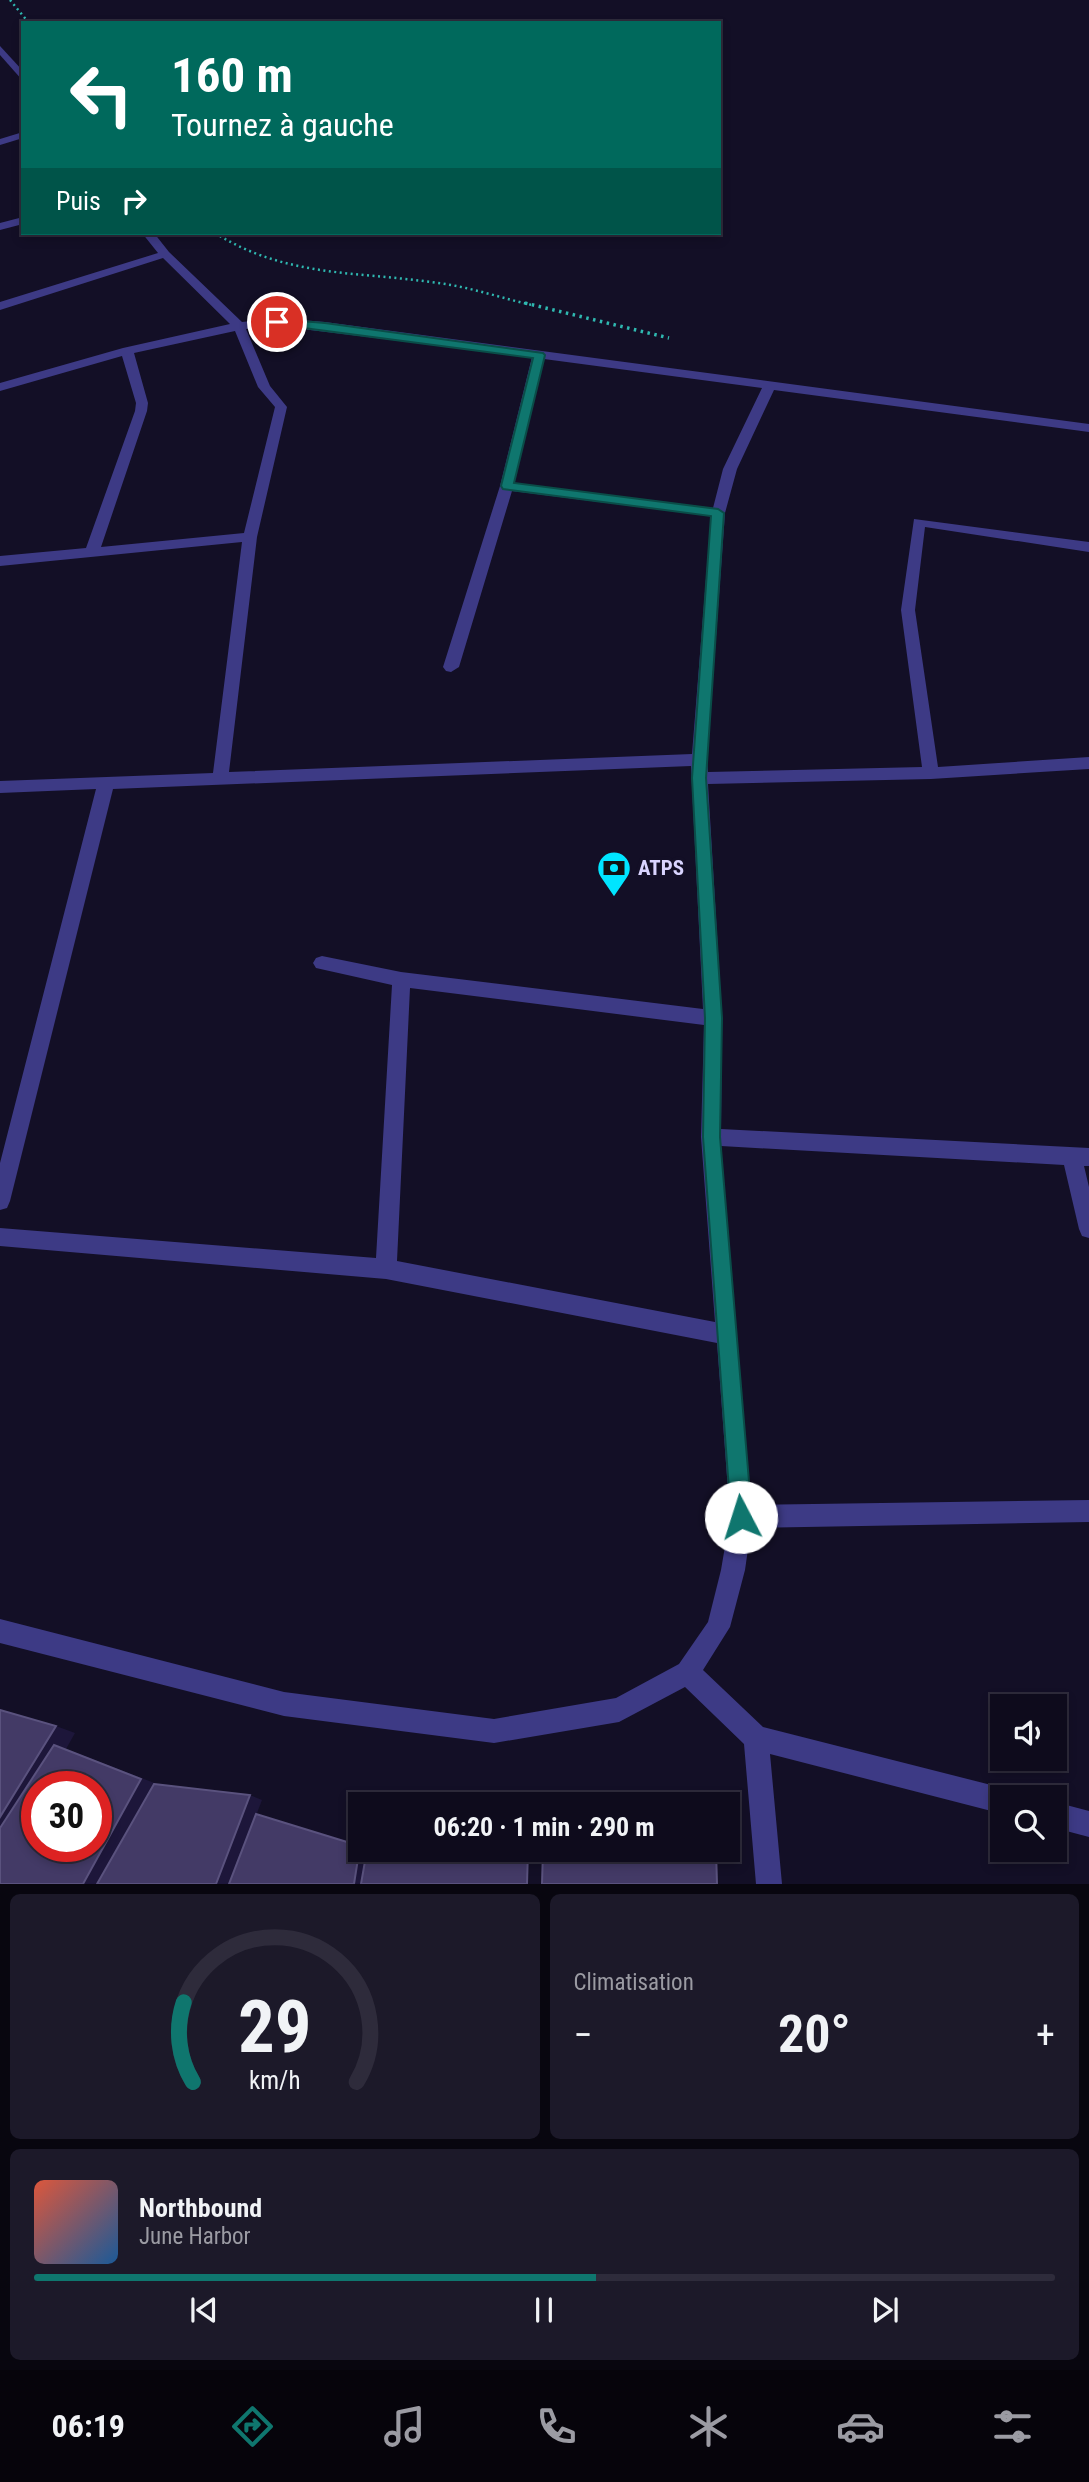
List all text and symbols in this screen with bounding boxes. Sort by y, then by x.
text: 160 m [171,47,293,104]
icon: left [56,49,147,140]
text: Tournez à gauche [171,106,394,144]
icon: right [115,182,153,220]
text: Puis [56,186,101,216]
pin [247,292,307,352]
icon: arrive [258,303,296,341]
bank icon: ATPS [595,849,633,898]
place label: ATPS [638,856,684,880]
position arrow [704,1480,778,1554]
map controls [990,1694,1067,1862]
button: sound [990,1694,1067,1771]
speed limit sign: 30 [21,1771,112,1862]
button: search [990,1785,1067,1862]
text: 06:20 · 1 min · 290 m [434,1812,654,1842]
text: Climatisation [574,1969,694,1996]
text: 29 [238,1985,312,2071]
text: 20° [778,2004,851,2065]
text: − [574,2013,593,2057]
text: + [1036,2013,1055,2057]
text: km/h [249,2066,300,2095]
text: Northbound [139,2193,262,2223]
text: June Harbor [139,2223,251,2250]
icon: previous [185,2291,223,2329]
icon: pause [525,2291,563,2329]
icon: next [866,2291,904,2329]
icon: directions [228,2402,277,2451]
icon: music [380,2402,429,2451]
icon: phone [532,2402,581,2451]
icon: climate [684,2402,733,2451]
icon: car [836,2402,885,2451]
icon: filters [988,2402,1037,2451]
text: 06:19 [52,2407,125,2445]

